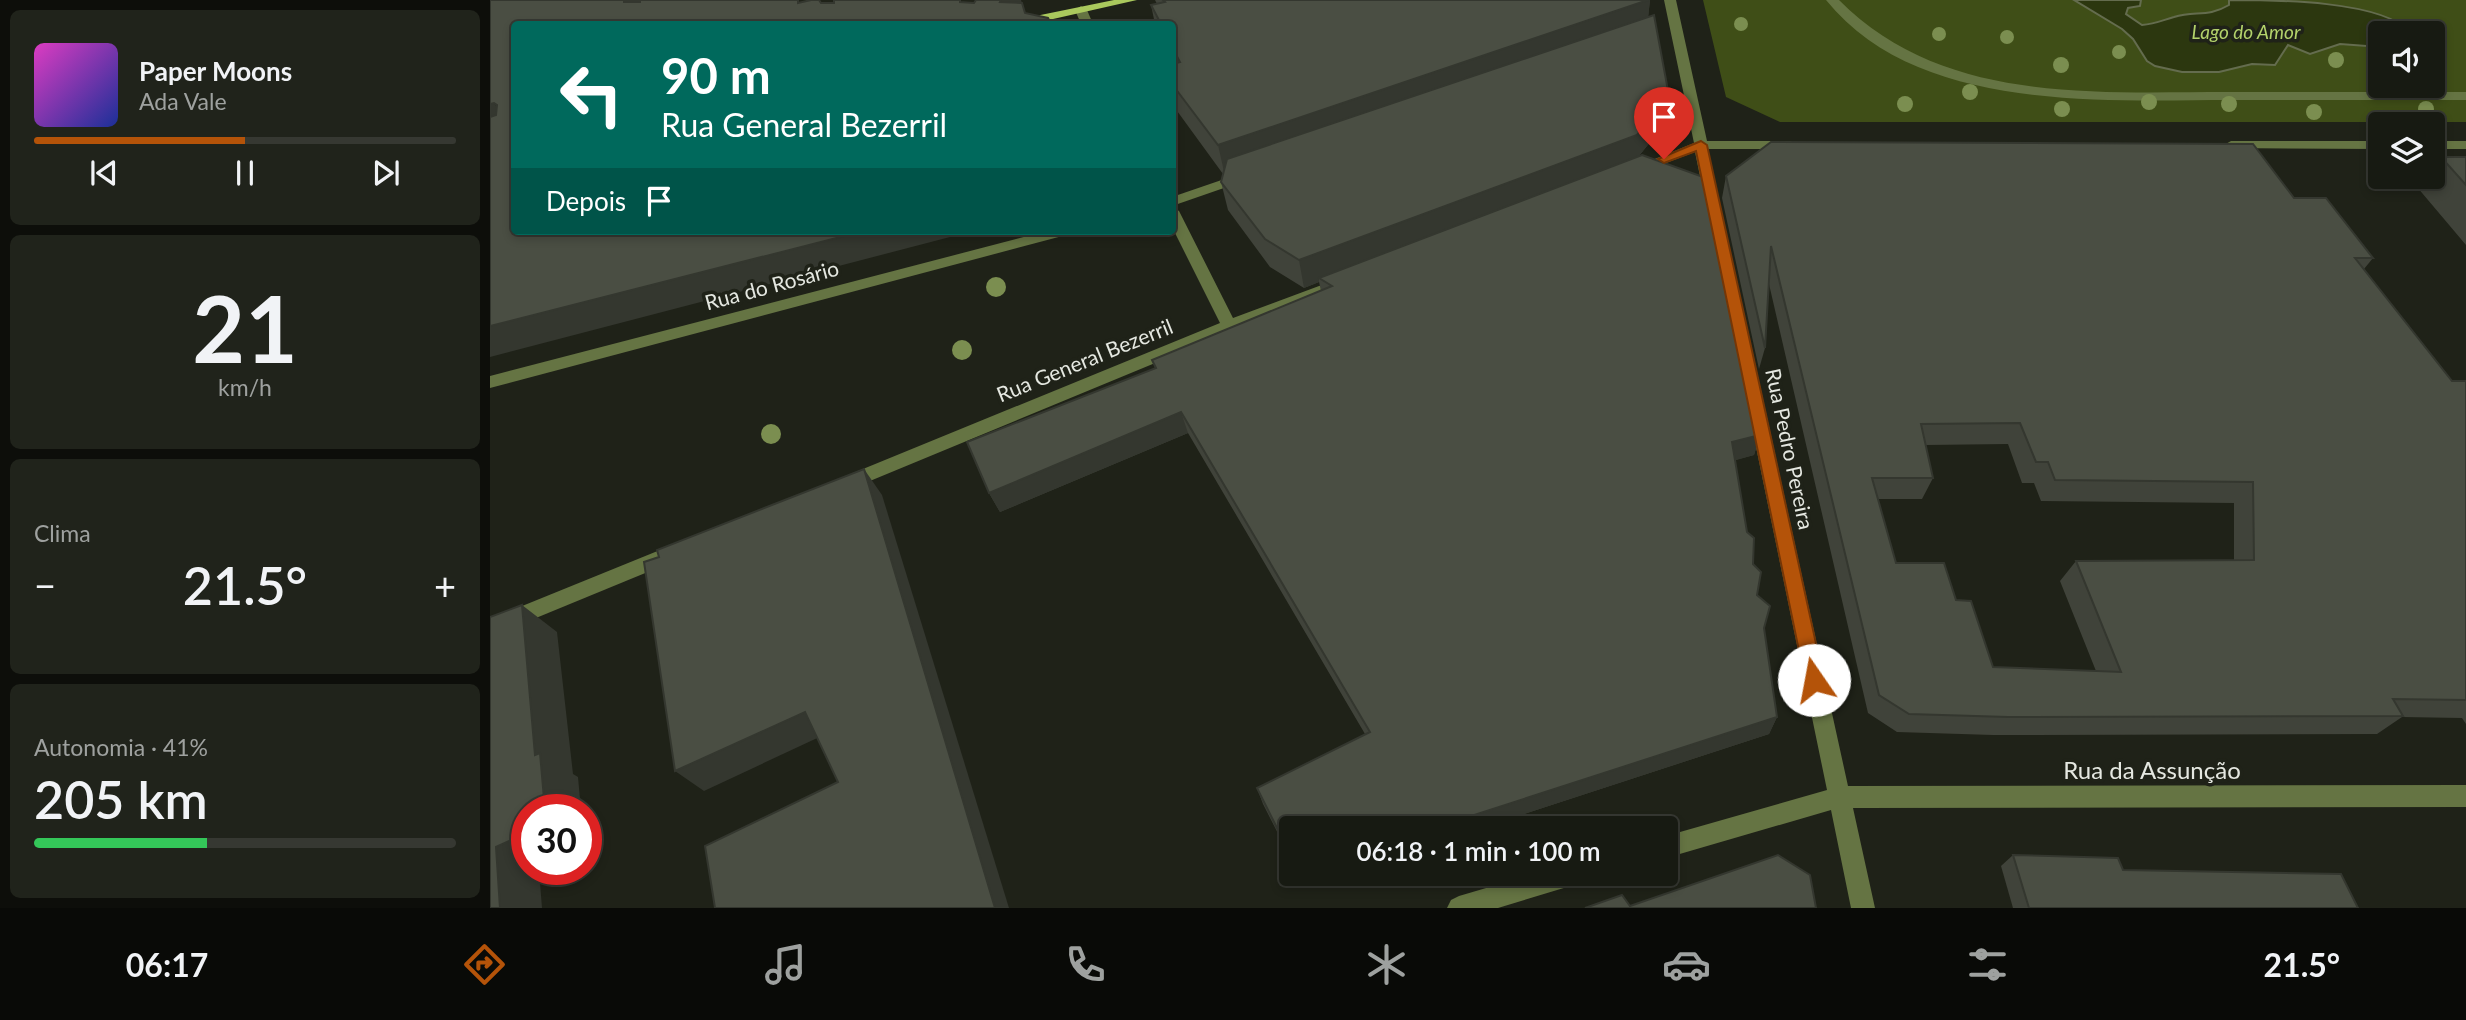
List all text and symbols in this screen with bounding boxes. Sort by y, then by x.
water label: Lago do Amor [2192,20,2301,43]
map controls [2368,21,2445,189]
button: sound [2368,21,2445,98]
text: 90 m [661,46,771,104]
icon: left [546,49,637,140]
text: Paper Moons [139,55,292,87]
text: Ada Vale [139,87,227,115]
pin [1634,87,1694,159]
icon: arrive [1645,98,1683,136]
text: Rua General Bezerril [661,105,947,144]
button: layers [2368,112,2445,189]
icon: previous [85,154,123,192]
icon: pause [226,154,264,192]
icon: next [367,154,405,192]
icon: arrive [640,182,678,220]
text: Depois [546,185,626,217]
street label: Rua do Rosário [702,255,841,314]
text: 21 [192,273,298,382]
street label: Rua General Bezerril [993,313,1176,406]
street label: Rua Pedro Pereira [1761,366,1820,532]
text: km/h [218,373,272,401]
text: Clima [34,519,91,547]
text: 21.5° [183,554,307,616]
text: − [34,562,56,608]
text: + [434,562,456,608]
position arrow [1777,643,1851,717]
text: Autonomia · 41% [34,733,208,761]
street label: Rua da Assunção [2063,755,2241,784]
text: 205 km [34,768,208,830]
speed limit sign: 30 [511,794,602,885]
text: 06:18 · 1 min · 100 m [1356,835,1601,867]
icon: directions [460,940,509,989]
icon: music [761,940,810,989]
icon: phone [1061,940,1110,989]
icon: climate [1362,940,1411,989]
icon: car [1662,940,1711,989]
icon: filters [1963,940,2012,989]
text: 06:17 [126,945,208,984]
text: 21.5° [2264,945,2340,984]

